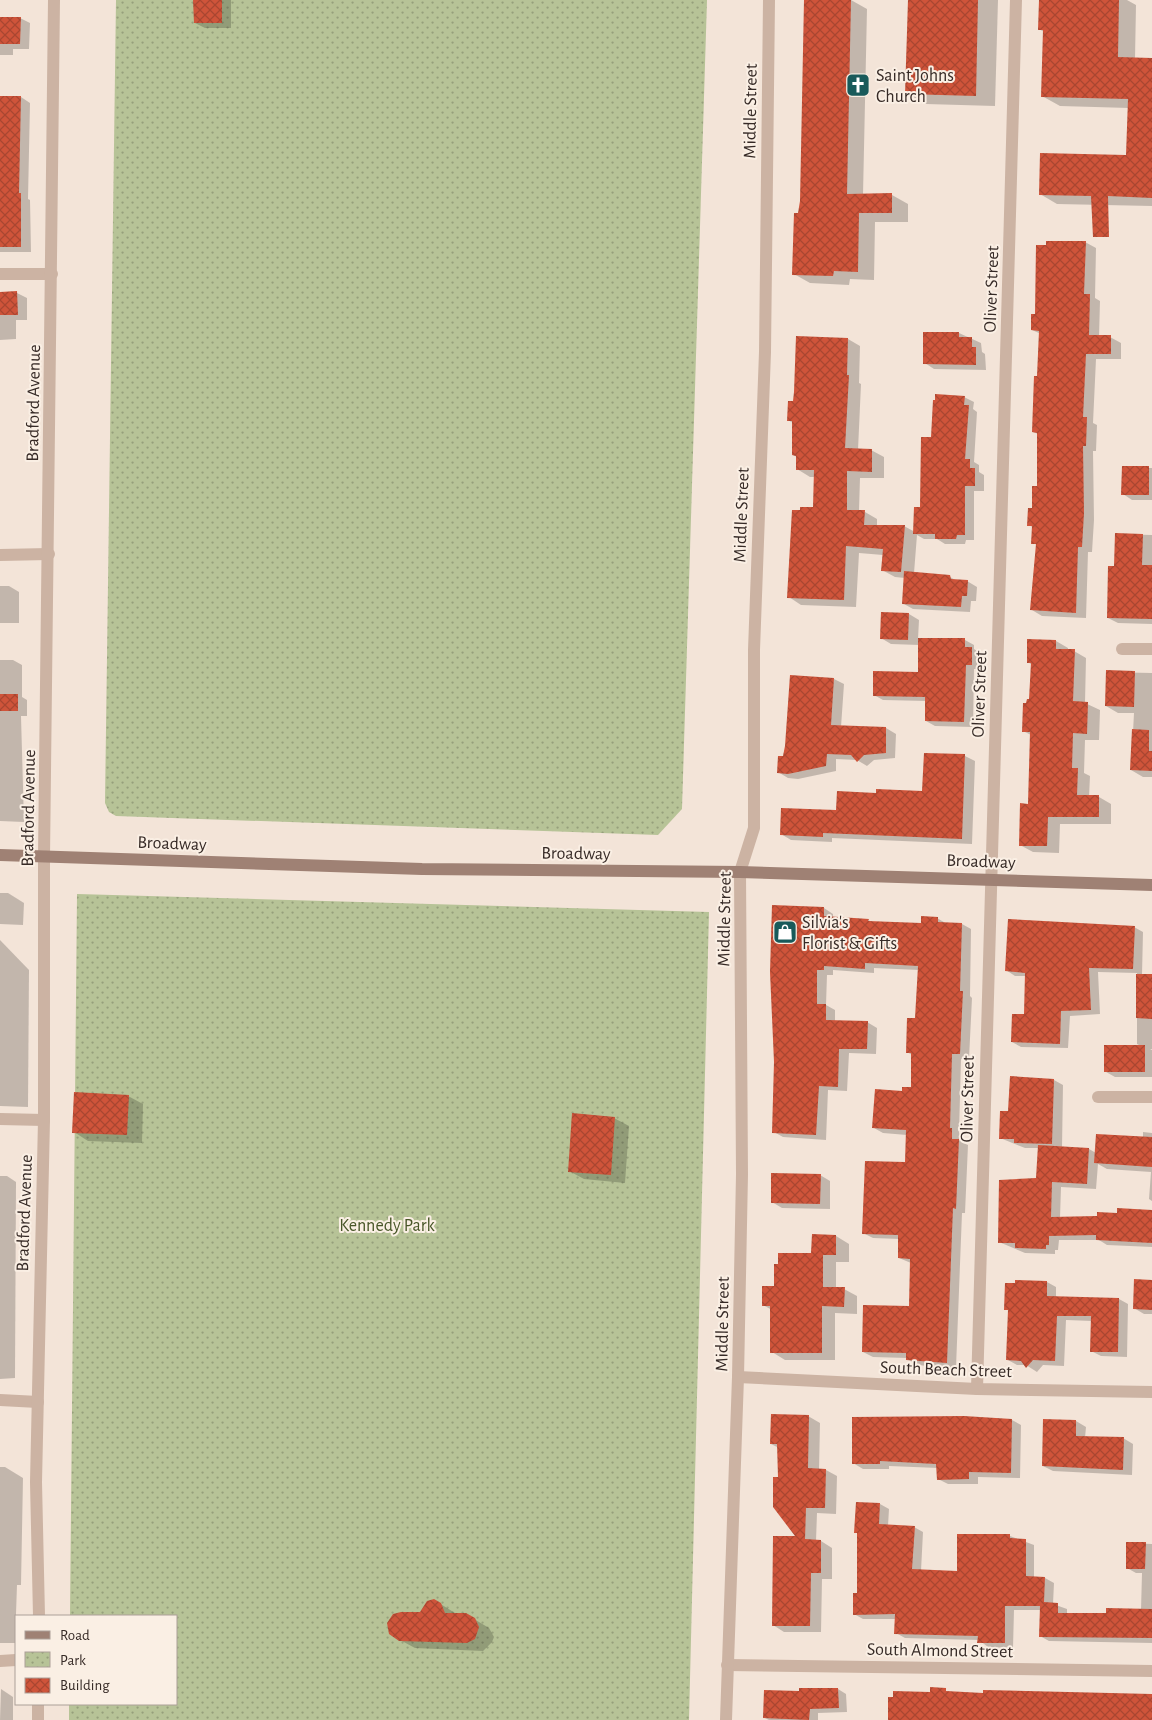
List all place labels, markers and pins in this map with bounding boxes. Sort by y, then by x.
place label: Saint Johns Church [876,67,954,106]
church icon: Saint Johns Church [845,72,871,98]
place label: Silvia's Florist & Gifts [802,914,897,953]
shop icon: Silvia's Florist & Gifts [772,919,798,945]

